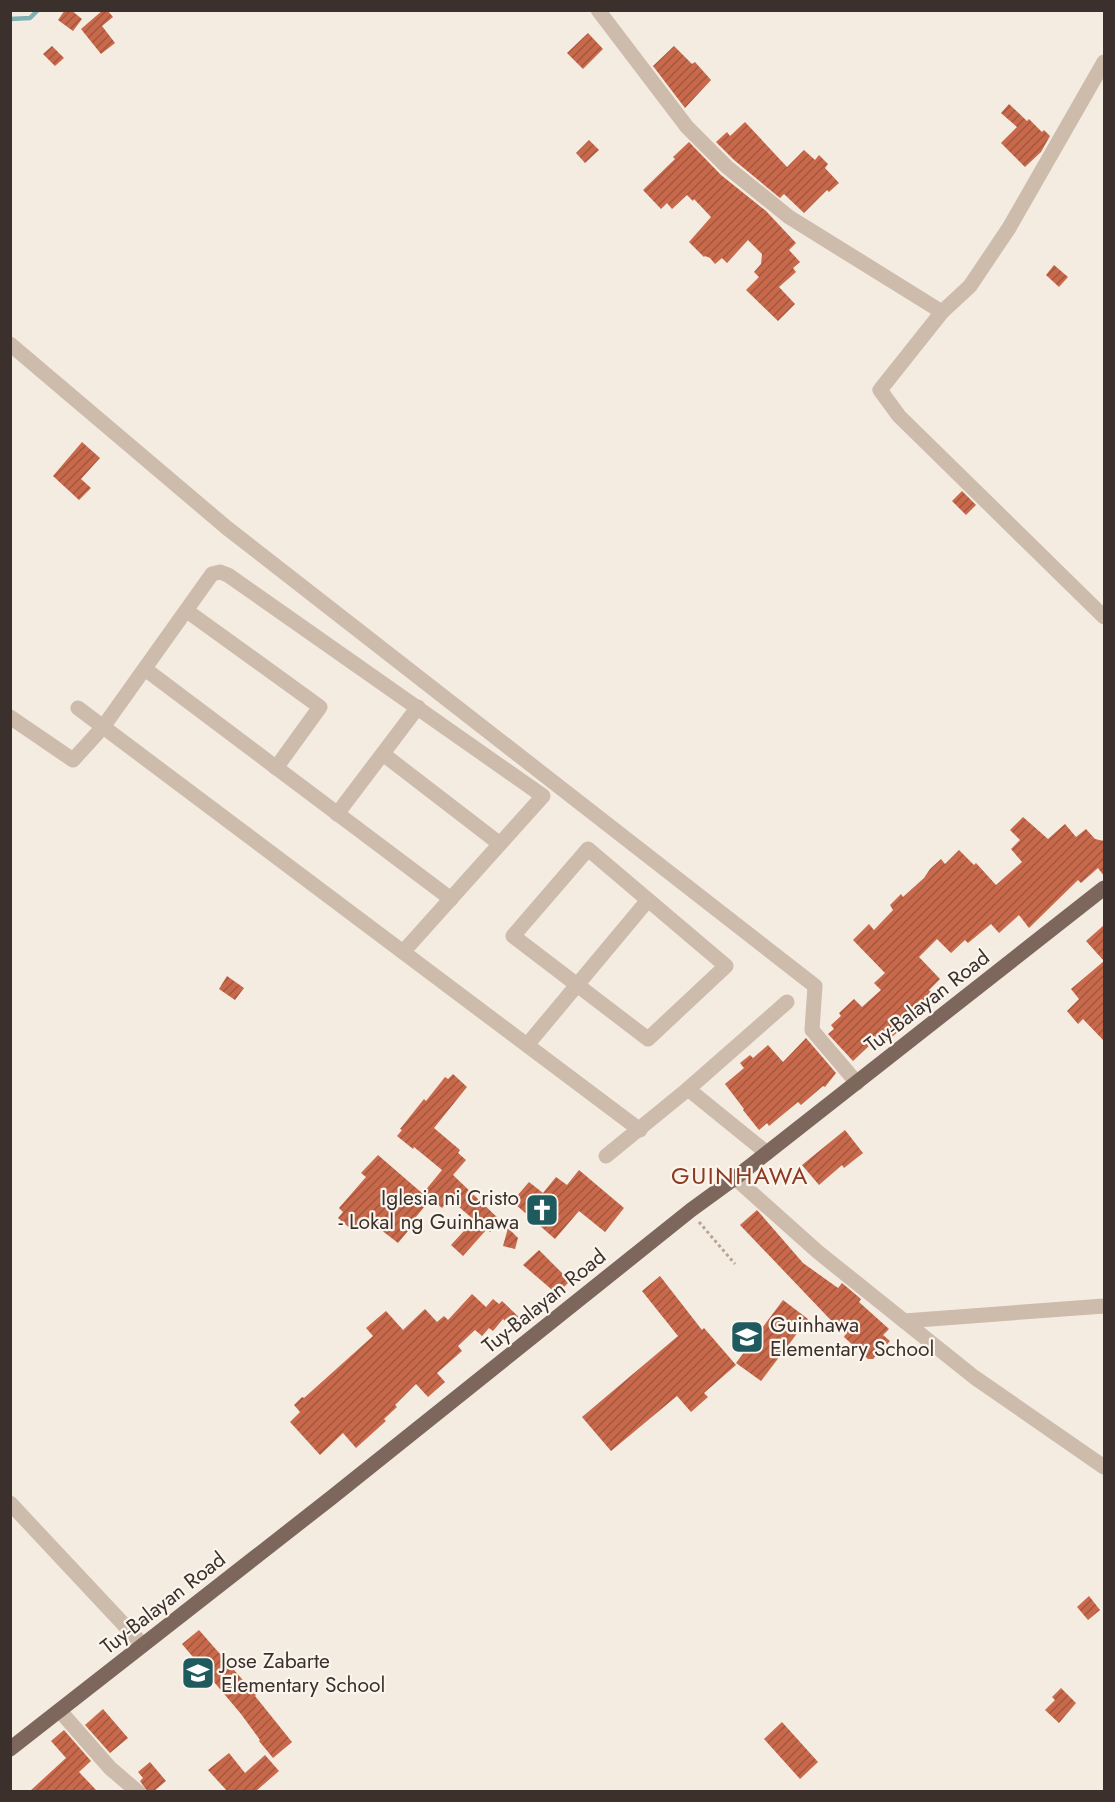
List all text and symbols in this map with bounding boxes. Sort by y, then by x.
street label: Tuy-Balayan Road [858,943,996,1059]
district label: GUINHAWA [671,1158,809,1193]
place label: Iglesia ni Cristo - Lokal ng Guinhawa [338,1183,519,1237]
church icon: Iglesia ni Cristo - Lokal ng Guinhawa [524,1192,560,1228]
street label: Tuy-Balayan Road [476,1242,612,1360]
place label: Guinhawa Elementary School [770,1310,934,1364]
school or university icon: Guinhawa Elementary School [729,1319,765,1355]
street label: Tuy-Balayan Road [94,1545,232,1661]
place label: Jose Zabarte Elementary School [218,1646,385,1700]
school or university icon: Jose Zabarte Elementary School [180,1655,216,1691]

